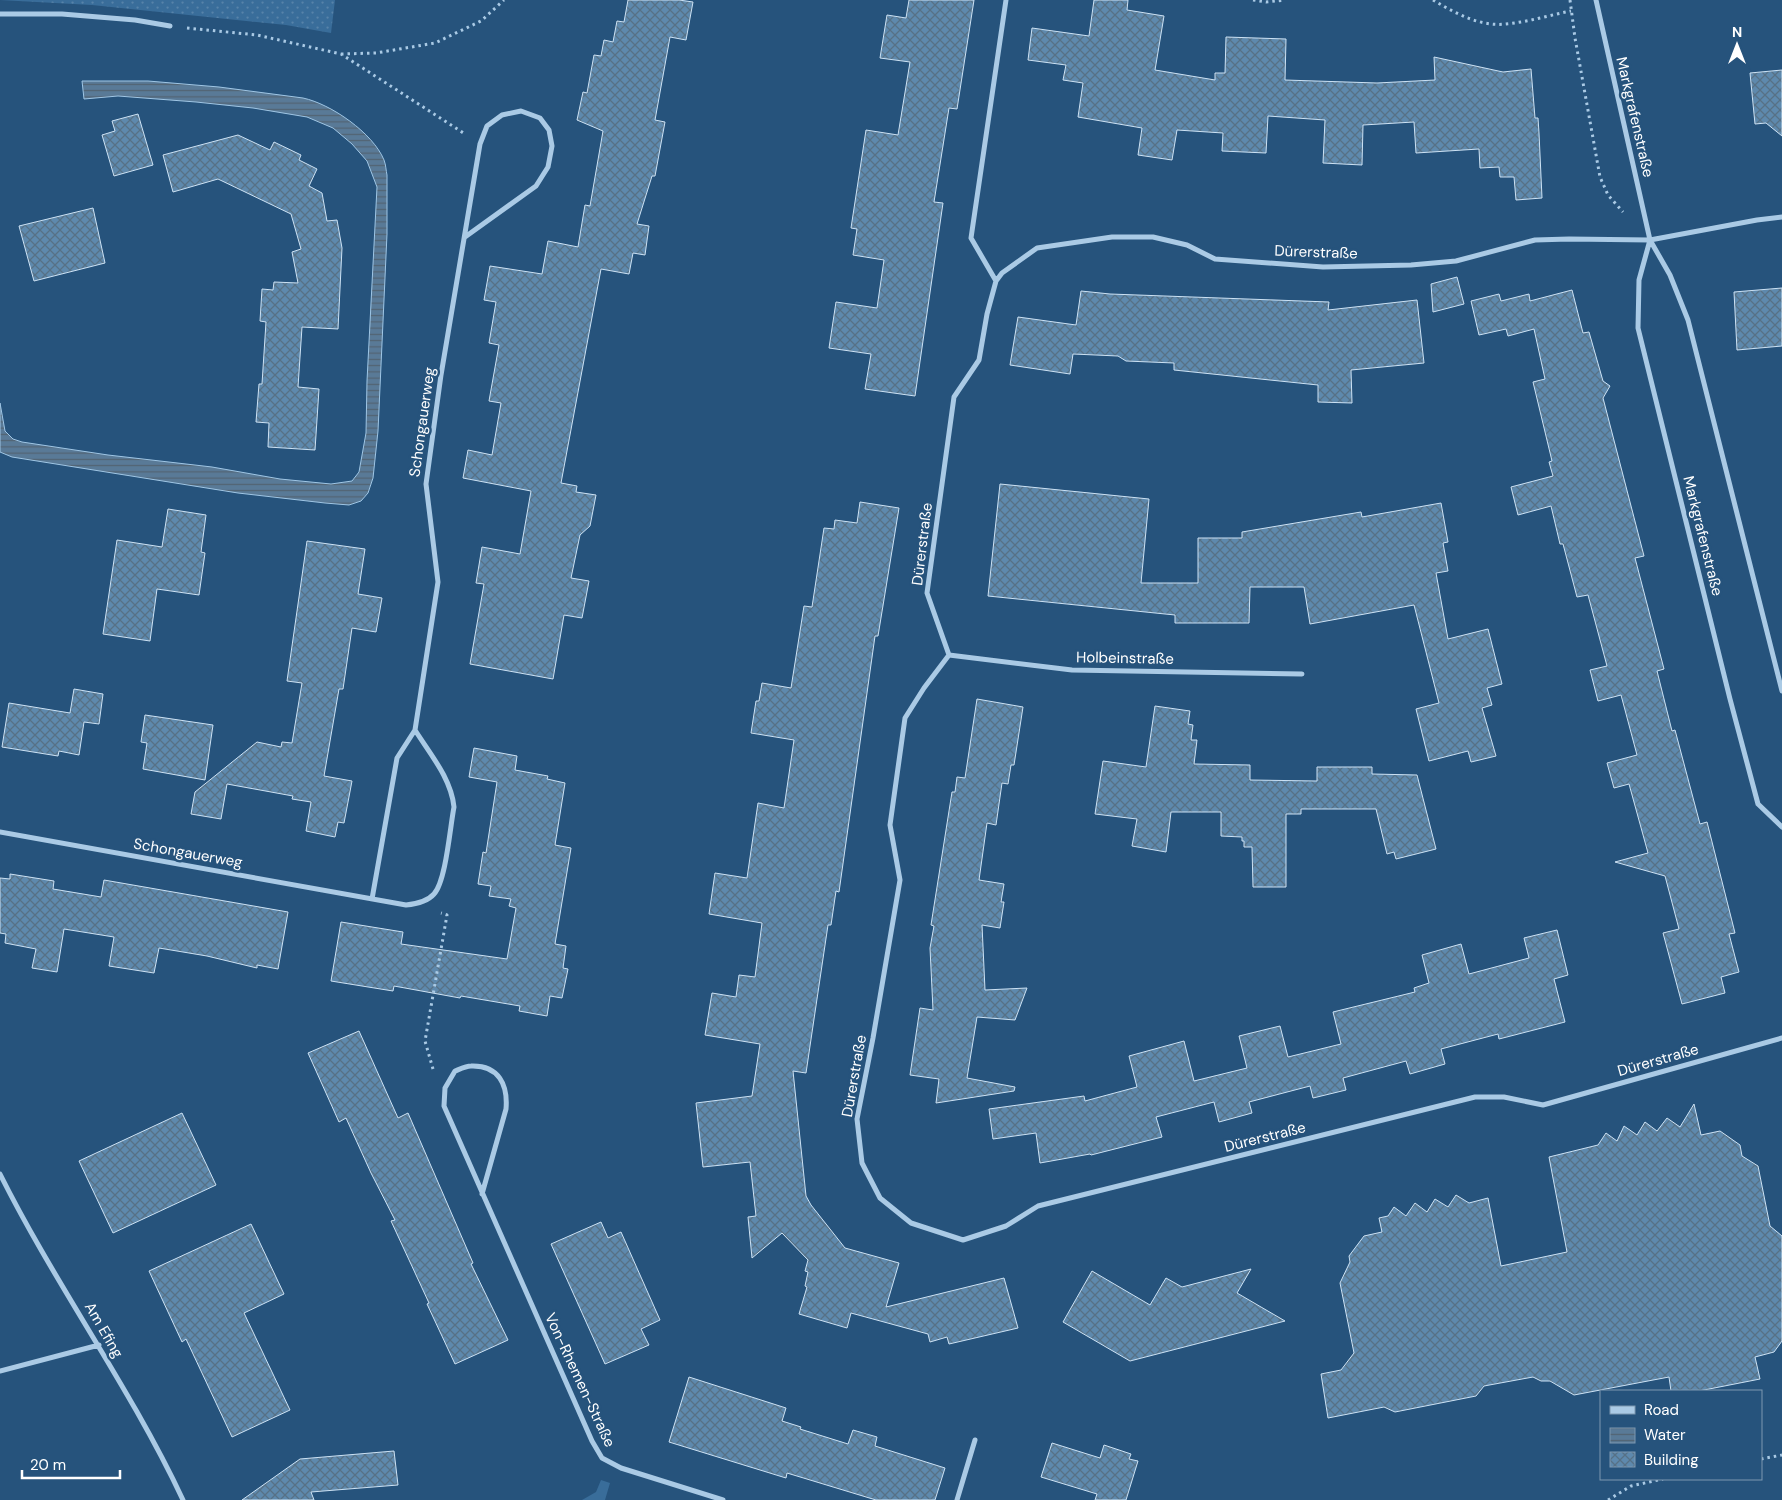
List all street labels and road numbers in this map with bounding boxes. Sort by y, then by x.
street label: Markgrafenstraße [1611,55,1659,179]
street label: Dürerstraße [1274,241,1358,263]
street label: Schongauerweg [404,366,440,478]
street label: Markgrafenstraße [1678,474,1728,598]
street label: Dürerstraße [907,501,937,587]
street label: Holbeinstraße [1076,647,1174,669]
street label: Schongauerweg [132,834,244,872]
street label: Dürerstraße [837,1033,871,1119]
street label: Dürerstraße [1615,1039,1701,1081]
street label: Dürerstraße [1222,1117,1308,1157]
street label: Am Efing [80,1298,128,1362]
street label: Von-Rhemen-Straße [540,1310,620,1450]

